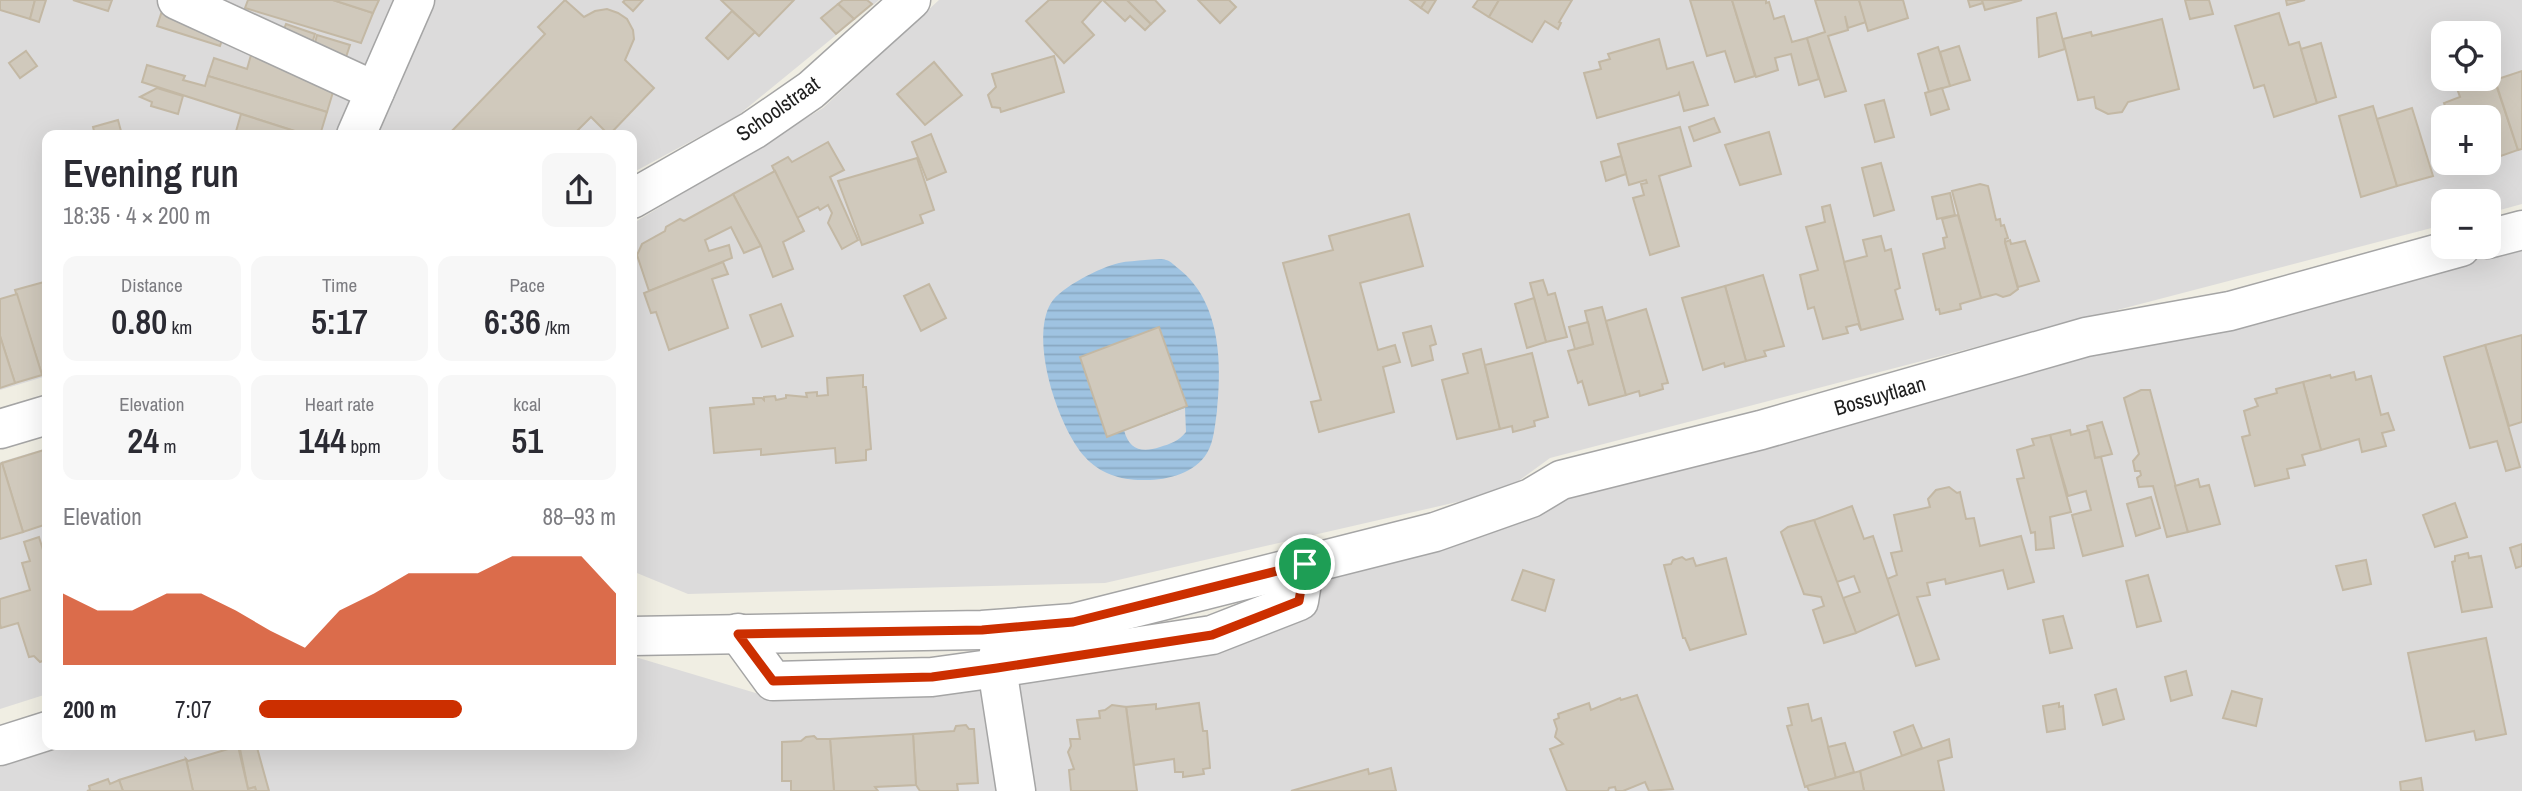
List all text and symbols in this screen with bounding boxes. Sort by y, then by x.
map controls [2431,21,2501,259]
button: locate [2431,21,2501,91]
street label: Schoolstraat [730,69,825,148]
button: + [2431,105,2501,175]
text: Evening run [63,148,239,199]
button: share [542,153,616,227]
button: − [2431,189,2501,259]
text: 18:35 · 4 × 200 m [63,200,210,231]
text: Distance [121,272,183,298]
text: Time [322,272,357,298]
text: Pace [509,272,545,298]
text: 0.80 [111,298,167,345]
text: 5:17 [311,298,368,345]
text: 6:36 [484,298,541,345]
text: km [167,314,192,340]
text: /km [541,314,570,340]
street label: Bossuytlaan [1831,369,1929,422]
text: Elevation [119,391,184,417]
text: Heart rate [305,391,374,417]
text: kcal [513,391,541,417]
text: 24 [127,417,159,464]
text: 144 [298,417,346,464]
text: 51 [511,417,543,464]
text: m [159,433,176,459]
text: bpm [346,433,381,459]
text: Elevation [63,501,142,532]
text: 88–93 m [543,501,616,532]
pin [1275,534,1335,594]
icon: arrive [1286,545,1324,583]
text: 200 m [63,694,116,725]
text: 7:07 [175,694,212,725]

